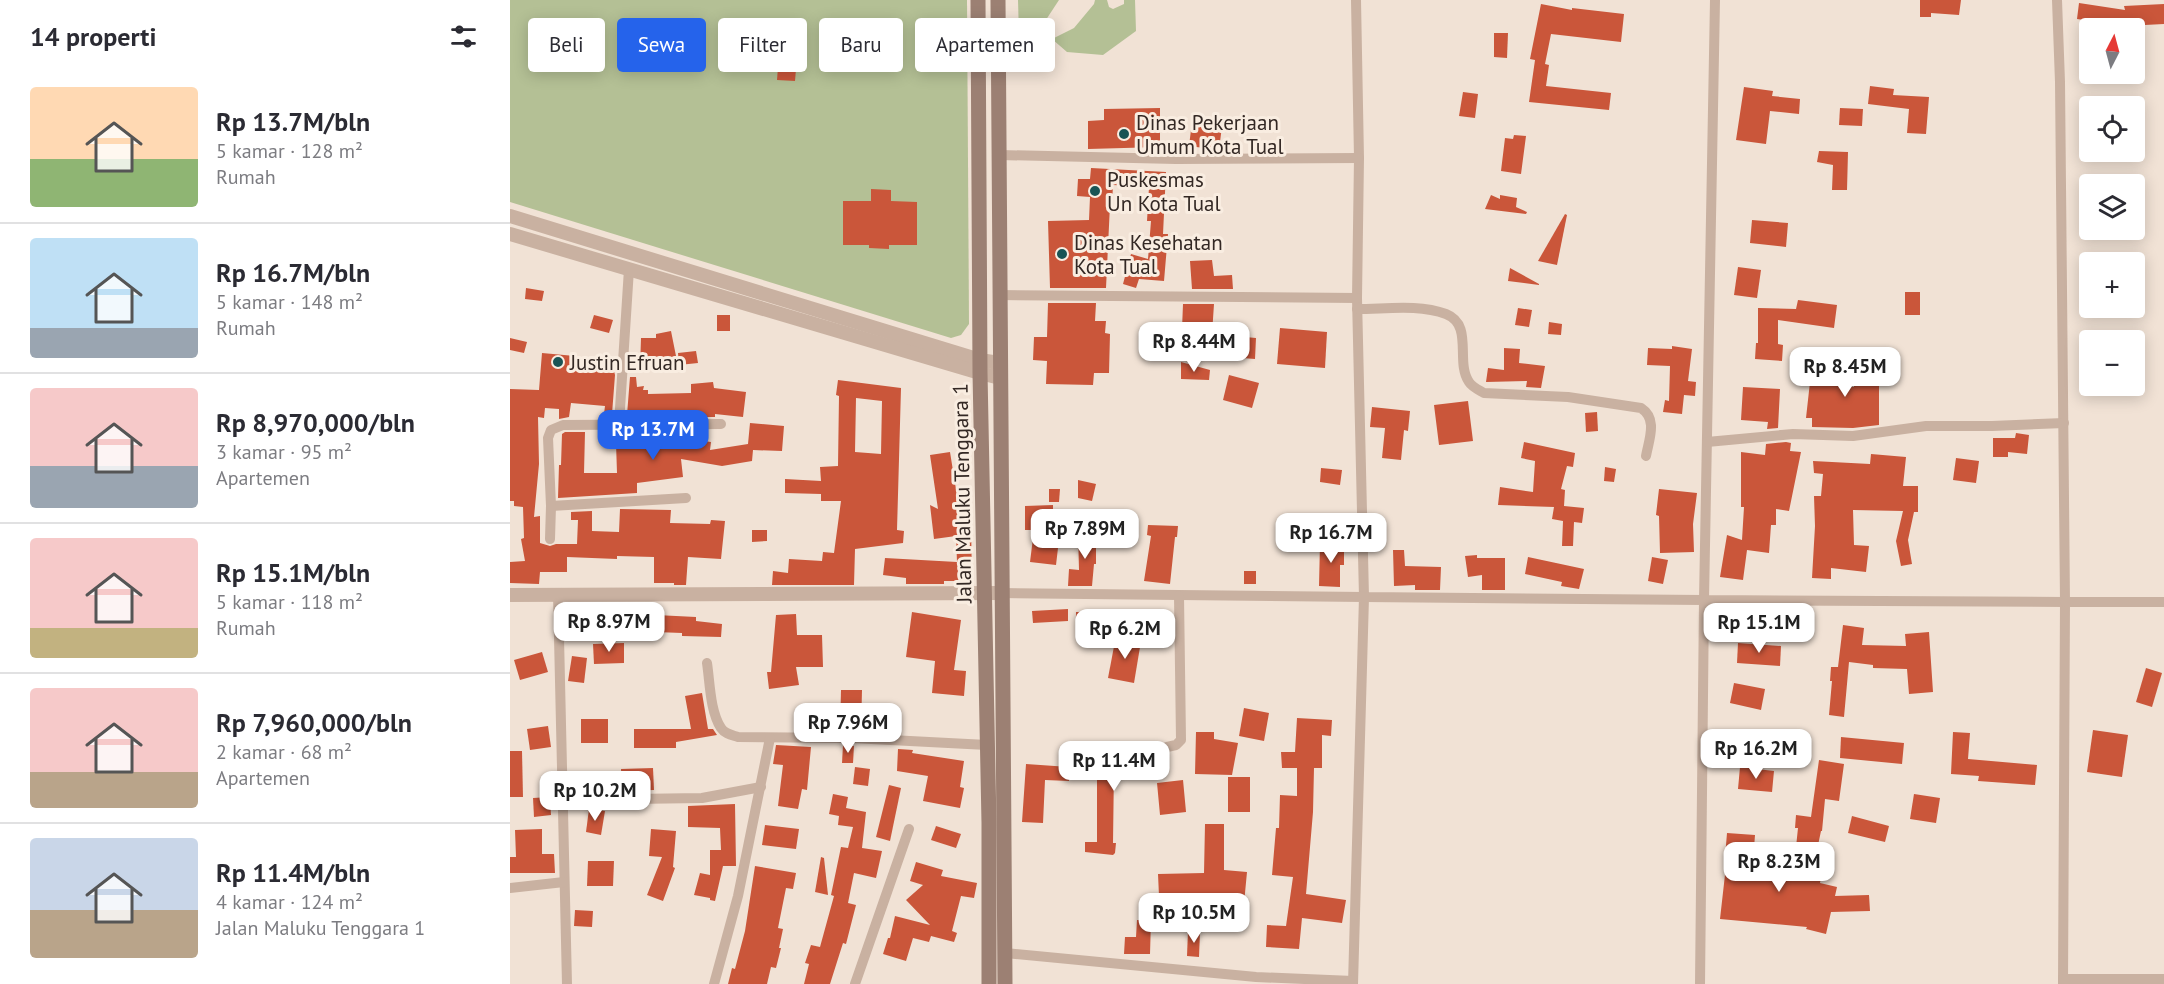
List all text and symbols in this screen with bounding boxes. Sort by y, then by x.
chip: Beli [528,18,605,72]
chip: Sewa [617,18,706,72]
chip: Filter [718,18,807,72]
chip: Baru [819,18,903,72]
chip: Apartemen [915,18,1055,72]
north arrow [2079,18,2145,84]
map controls [2079,18,2145,396]
text: 14 properti [30,20,156,53]
icon: filters [447,20,480,53]
button: locate [2079,96,2145,162]
text: Rp 13.7M/bln [216,105,370,138]
place label: Dinas Pekerjaan Umum Kota Tual [1136,109,1284,160]
icon: home [78,111,150,183]
marker: Dinas Pekerjaan Umum Kota Tual [1117,127,1131,141]
text: 5 kamar · 128 m² [216,138,363,164]
text: Rumah [216,164,276,190]
place label: Puskesmas Un Kota Tual [1107,166,1221,217]
button: layers [2079,174,2145,240]
marker: Puskesmas Un Kota Tual [1088,184,1102,198]
place label: Dinas Kesehatan Kota Tual [1074,229,1223,280]
marker: Dinas Kesehatan Kota Tual [1055,247,1069,261]
button: + [2079,252,2145,318]
text: Rp 16.7M/bln [216,256,370,289]
icon: home [78,262,150,334]
text: 5 kamar · 148 m² [216,289,363,315]
text: Rumah [216,315,276,341]
pin: Rp 8.44M [1132,322,1256,373]
text: Rp 8.44M [1153,328,1235,354]
button: − [2079,330,2145,396]
pin: Rp 8.45M [1783,347,1907,398]
place label: Justin Efruan [569,349,684,376]
text: Rp 8.45M [1804,353,1886,379]
marker: Justin Efruan [551,355,565,369]
street label: Jalan Maluku Tenggara 1 [947,383,977,604]
text: Rp 8,970,000/bln [216,406,415,439]
pin: Rp 13.7M [591,410,715,461]
icon: home [78,412,150,484]
text: Rp 13.7M [612,416,694,442]
text: 3 kamar · 95 m² [216,439,352,465]
text: Apartemen [216,465,310,491]
pin: Rp 7.89M [1023,509,1147,560]
pin: Rp 16.7M [1269,513,1393,564]
text: Rp 7.89M [1045,515,1125,541]
text: Rp 16.7M [1290,519,1372,545]
text: Rp 15.1M/bln [216,556,370,589]
icon: home [78,562,150,634]
text: 5 kamar · 118 m² [216,589,363,615]
pin: Rp 8.97M [547,602,671,653]
pin: Rp 15.1M [1697,603,1821,654]
text: Rp 8.97M [568,608,650,634]
pin: Rp 6.2M [1070,609,1180,660]
text: Rp 15.1M [1718,609,1800,635]
text: Rumah [216,615,276,641]
text: Rp 6.2M [1089,615,1161,641]
pin: Rp 7.96M [786,703,910,754]
text: Rp 7,960,000/bln [216,706,412,739]
text: Rp 7.96M [808,709,888,735]
icon: home [78,712,150,784]
pin: Rp 16.2M [1694,729,1818,780]
text: Rp 16.2M [1715,735,1797,761]
text: 2 kamar · 68 m² [216,739,352,765]
pin: Rp 11.4M [1052,741,1176,792]
text: Rp 11.4M [1073,747,1155,773]
text: Apartemen [216,765,310,791]
pin: Rp 10.2M [533,771,657,822]
text: Rp 10.2M [554,777,636,803]
pin: Rp 8.23M [1717,842,1841,893]
text: Rp 8.23M [1738,848,1820,874]
text: Rp 11.4M/bln [216,856,370,889]
icon: home [78,862,150,934]
text: 4 kamar · 124 m² [216,889,363,915]
pin: Rp 10.5M [1132,893,1256,944]
text: Rp 10.5M [1153,899,1235,925]
text: Jalan Maluku Tenggara 1 [216,915,425,941]

